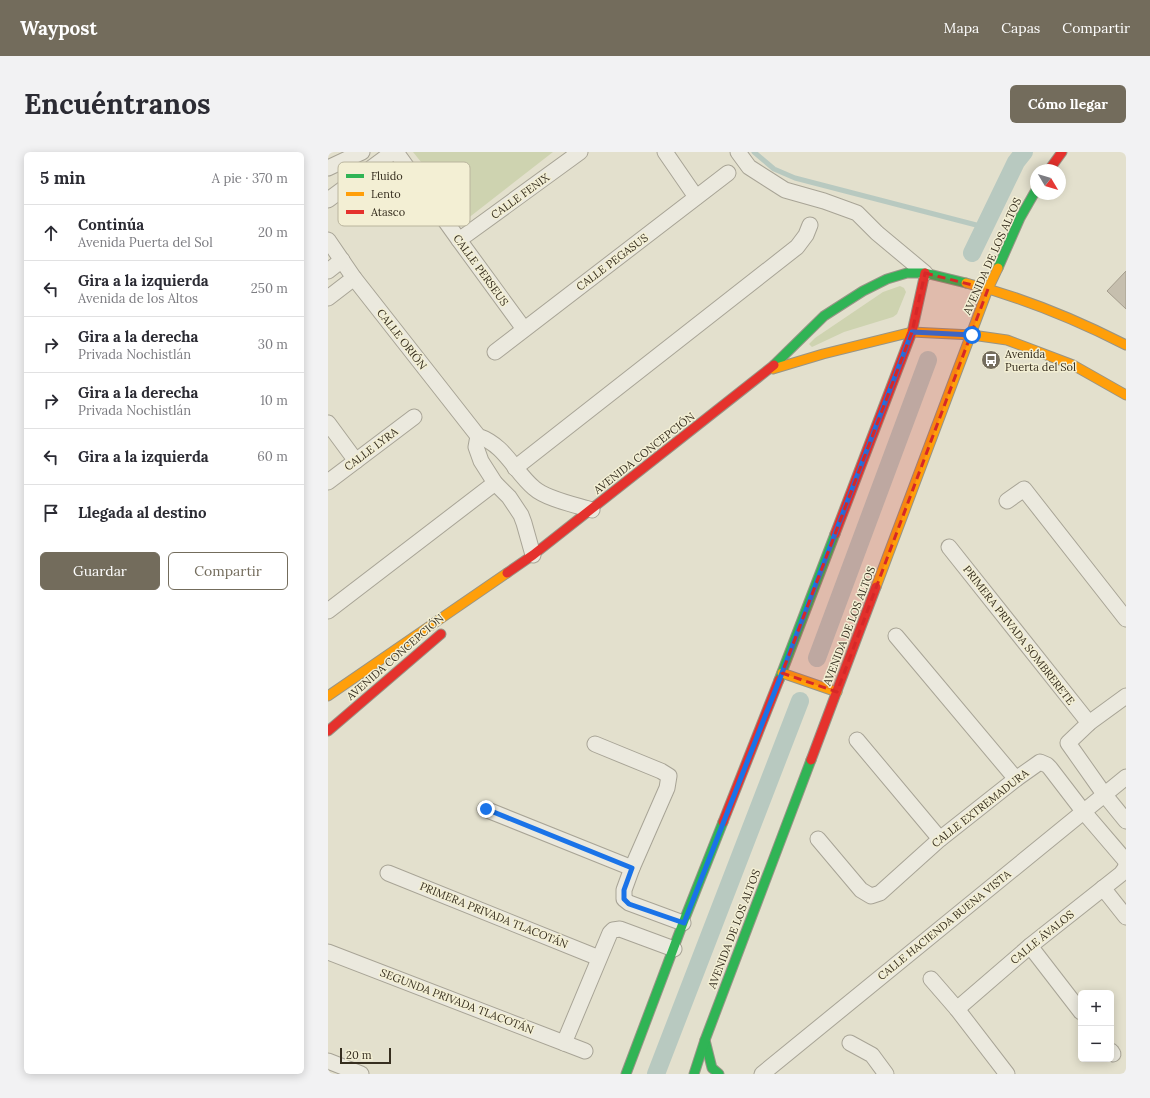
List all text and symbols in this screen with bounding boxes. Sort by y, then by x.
text: Waypost [20,16,97,40]
text: Mapa [944,19,979,37]
text: Capas [1001,19,1040,37]
text: Compartir [1062,19,1130,37]
button: Cómo llegar [1010,85,1126,123]
text: Encuéntranos [24,86,211,122]
legend [338,162,470,226]
north arrow [1030,164,1066,200]
text: 5 min [40,167,86,189]
text: Fluido [371,169,403,183]
text: A pie · 370 m [212,170,288,187]
street label: CALLE FENIX [488,170,553,222]
text: Lento [371,187,401,201]
street label: AVENIDA DE LOS ALTOS [959,195,1024,318]
text: Atasco [370,205,405,219]
text: Continúa [78,215,144,234]
icon: ahead [40,222,62,244]
text: 20 m [258,224,288,241]
street label: CALLE PEGASUS [573,230,651,294]
street label: CALLE PERSEUS [450,232,512,308]
text: Avenida Puerta del Sol [78,234,213,251]
text: Gira a la izquierda [78,271,209,290]
icon: left [40,278,62,300]
text: 250 m [251,280,288,297]
text: Avenida de los Altos [78,290,198,307]
street label: CALLE ORIÓN [374,306,430,372]
route start [963,326,981,344]
text: Gira a la derecha [78,327,198,346]
icon: right [40,334,62,356]
text: 30 m [258,336,288,353]
text: Privada Nochistlán [78,346,191,363]
place label: Avenida Puerta del Sol [1004,347,1076,374]
bus stop icon: Avenida Puerta del Sol [980,349,1002,371]
text: Gira a la derecha [78,383,198,402]
icon: right [40,390,62,412]
text: 10 m [260,392,288,409]
text: Privada Nochistlán [78,402,191,419]
street label: AVENIDA CONCEPCIÓN [590,409,697,497]
street label: CALLE LYRA [341,424,402,474]
icon: left [40,446,62,468]
text: Gira a la izquierda [78,447,209,466]
text: 60 m [257,448,288,465]
icon: arrive [40,502,62,524]
text: Llegada al destino [78,503,207,522]
button: Guardar [40,552,160,590]
button: Compartir [168,552,288,590]
street label: PRIMERA PRIVADA SOMBRERETE [960,562,1078,708]
street label: AVENIDA DE LOS ALTOS [819,564,878,689]
street label: AVENIDA CONCEPCIÓN [343,611,447,704]
street label: CALLE EXTREMADURA [929,765,1032,850]
route end [477,800,495,818]
street label: CALLE HACIENDA BUENA VISTA [874,866,1014,983]
street label: AVENIDA DE LOS ALTOS [704,867,763,992]
street label: PRIMERA PRIVADA TLACOTÁN [418,879,570,951]
street label: CALLE ÁVALOS [1007,907,1077,967]
street label: SEGUNDA PRIVADA TLACOTÁN [378,965,536,1037]
map controls [1078,990,1114,1062]
button: + [1078,990,1114,1026]
button: − [1078,1026,1114,1062]
scale bar [340,1046,391,1065]
text: 20 m [346,1048,371,1062]

